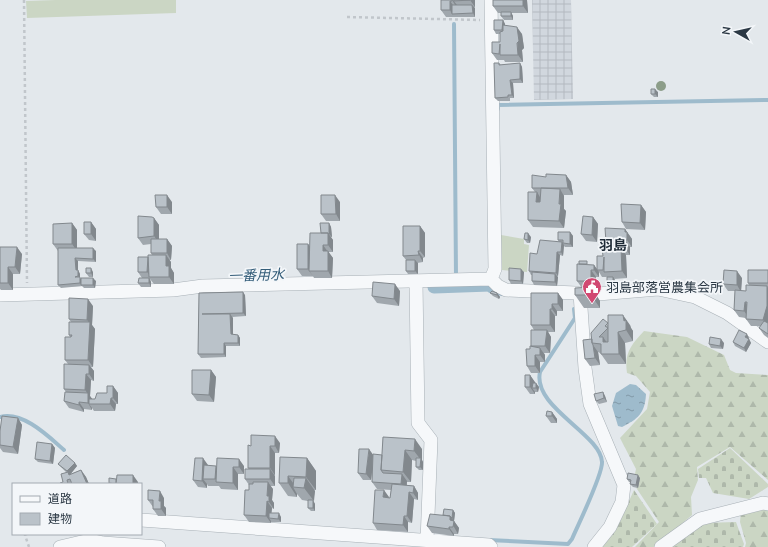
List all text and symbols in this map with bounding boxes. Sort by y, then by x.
north arrow [716,12,756,52]
text: N [719,26,735,36]
district label: 羽島 [599,236,627,255]
water label: 一番用水 [228,265,286,286]
public building icon: 羽島部落営農集会所 [581,276,603,304]
place label: 羽島部落営農集会所 [606,279,723,297]
legend [12,483,142,535]
text: 道路 [48,491,72,507]
text: 建物 [48,511,72,527]

